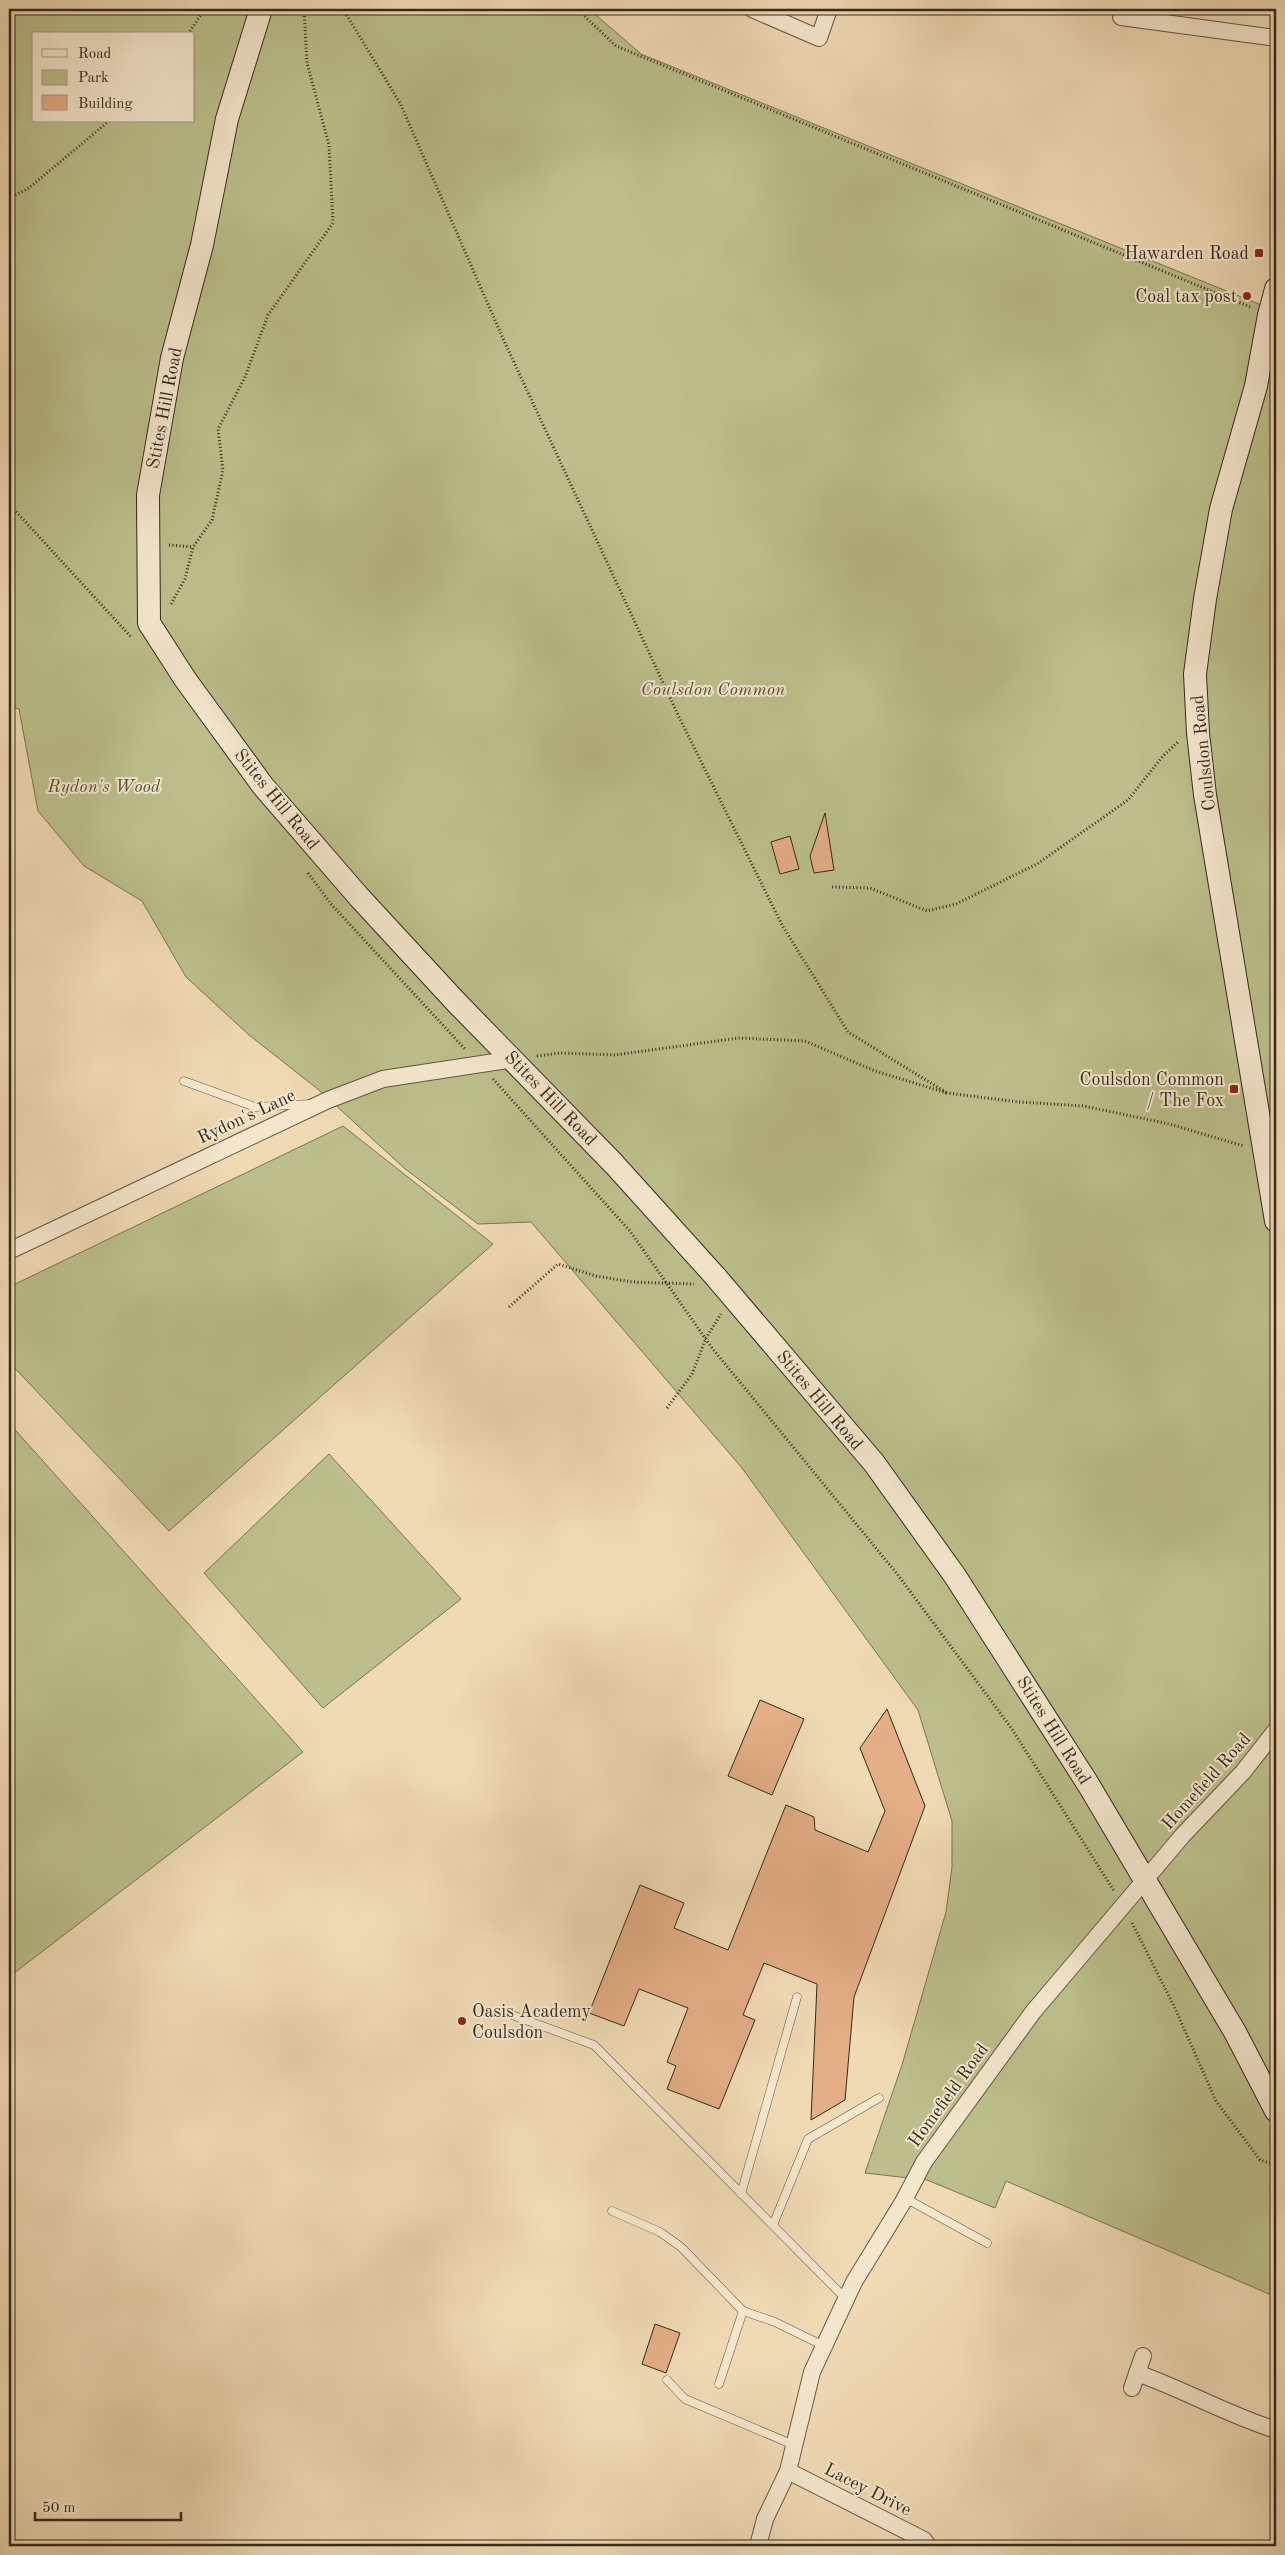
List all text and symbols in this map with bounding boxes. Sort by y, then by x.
legend [32,32,195,122]
text: Road [78,47,112,62]
text: Park [78,71,109,86]
text: Building [78,97,133,112]
place label: Hawarden Road [1124,245,1249,263]
marker: Hawarden Road [1253,247,1265,259]
place label: Coal tax post [1135,288,1237,306]
marker: Coal tax post [1241,290,1253,302]
street label: Stites Hill Road [144,346,186,471]
park label: Coulsdon Common [641,681,785,699]
street label: Coulsdon Road [1189,694,1219,812]
street label: Stites Hill Road [230,746,322,853]
park label: Rydon's Wood [47,778,161,796]
street label: Stites Hill Road [501,1048,600,1149]
place label: Coulsdon Common / The Fox [1079,1071,1224,1110]
marker: Coulsdon Common / The Fox [1228,1083,1240,1095]
street label: Rydon's Lane [195,1086,298,1147]
street label: Stites Hill Road [773,1347,866,1454]
street label: Stites Hill Road [1013,1673,1094,1788]
street label: Homefield Road [1159,1730,1255,1833]
place label: Oasis Academy Coulsdon [472,2003,591,2042]
marker: Oasis Academy Coulsdon [456,2015,468,2027]
street label: Homefield Road [905,2041,992,2151]
street label: Lacey Drive [821,2460,914,2519]
scale bar [35,2490,181,2522]
text: 50 m [42,2501,76,2516]

